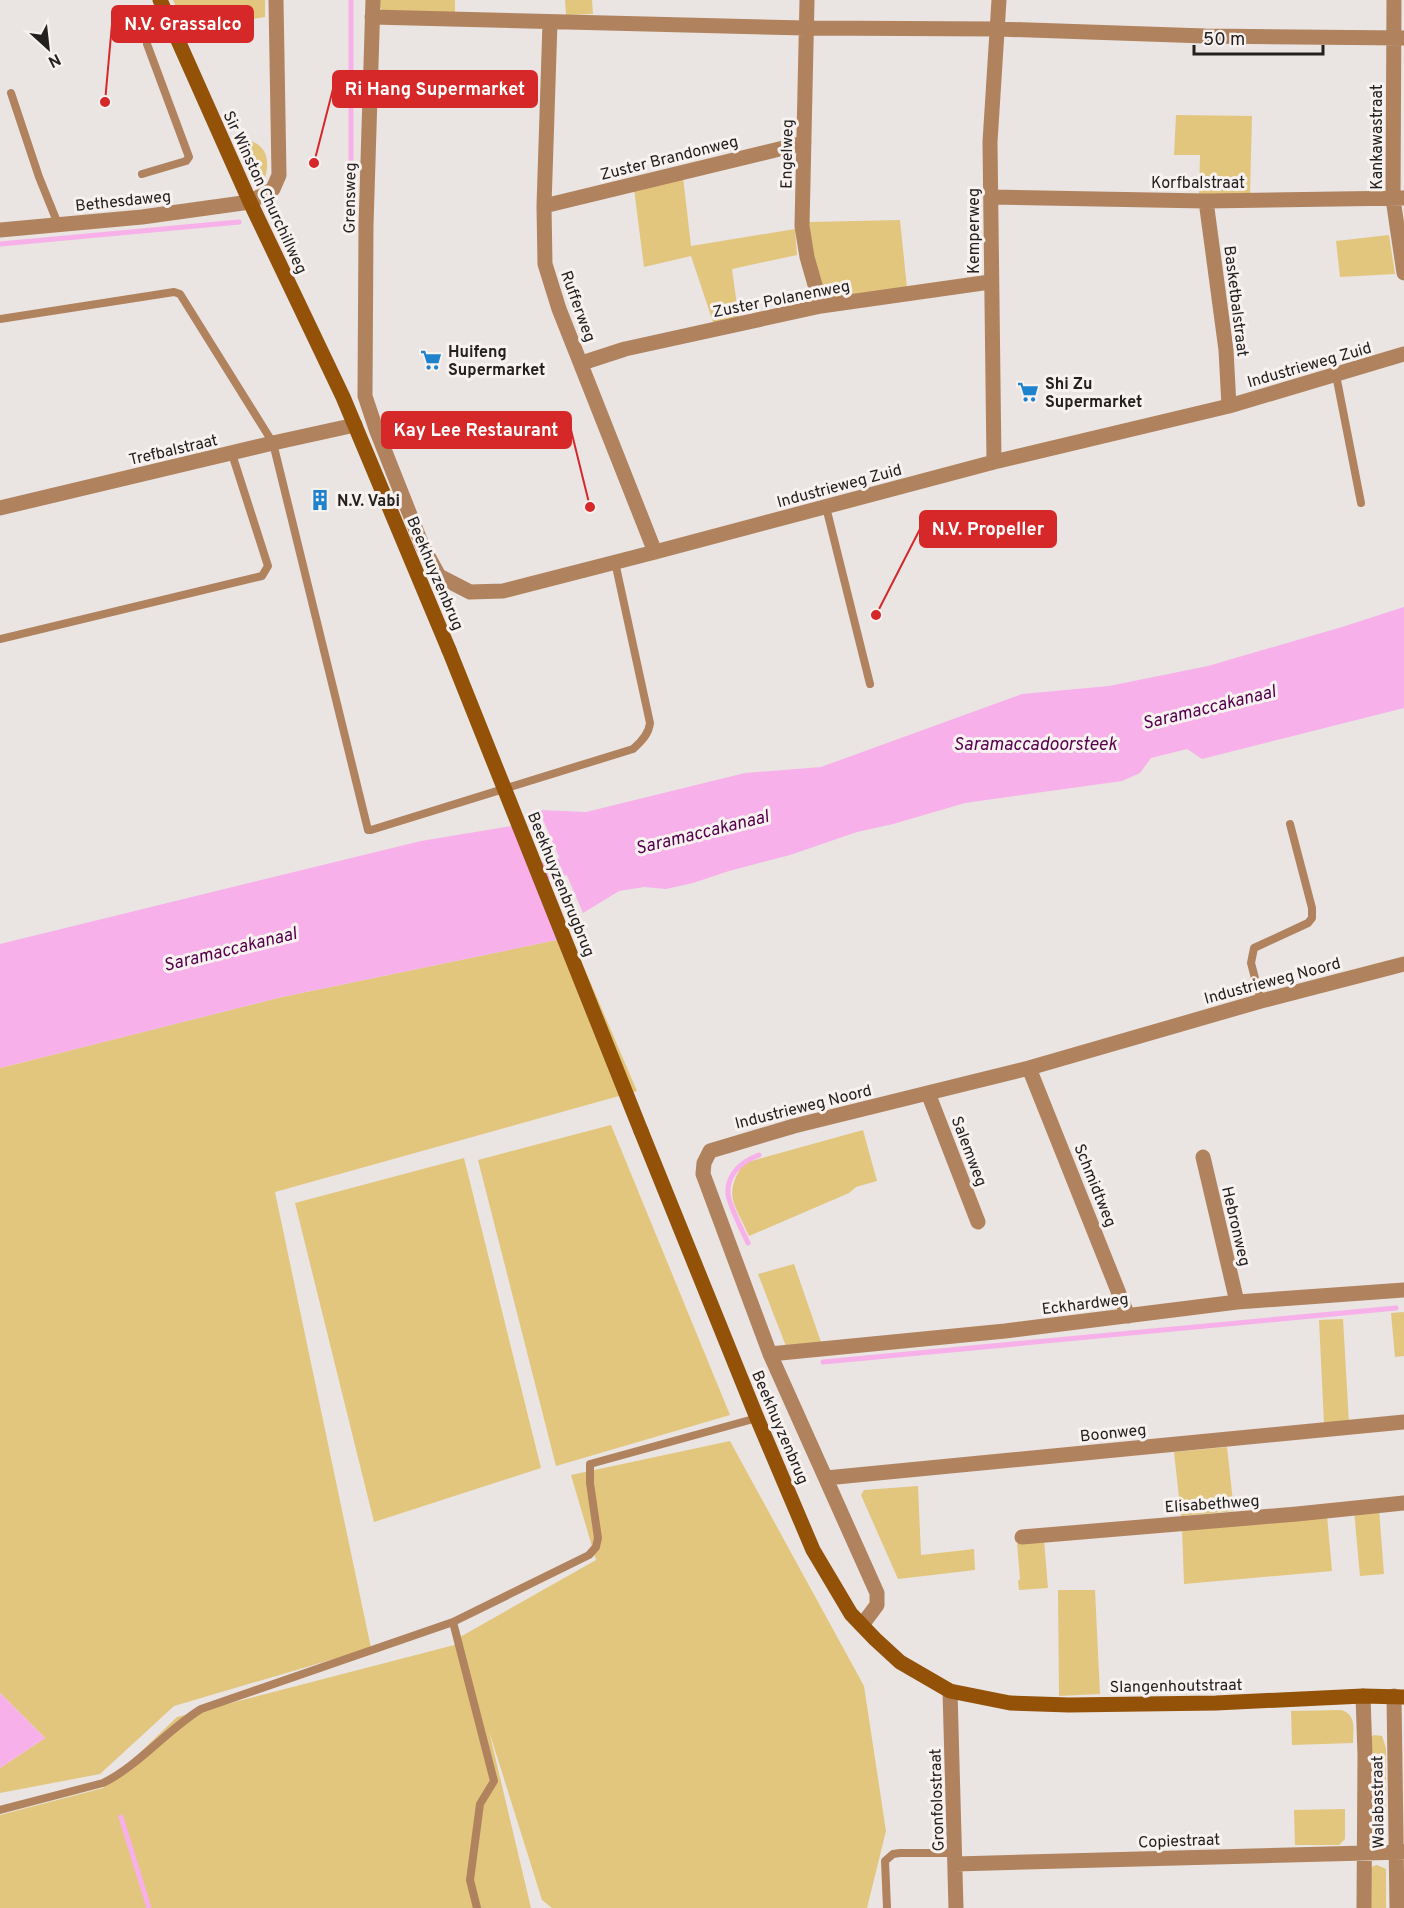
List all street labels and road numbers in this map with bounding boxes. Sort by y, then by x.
street label: Kankawastraat [1368,84,1388,190]
street label: Sir Winston Churchillweg [218,108,311,278]
street label: Engelweg [777,119,799,189]
street label: Zuster Brandonweg [598,132,741,186]
street label: Grensweg [340,162,362,234]
street label: Korfbalstraat [1151,174,1245,194]
street label: Bethesdaweg [74,187,172,217]
street label: Kemperweg [965,188,985,274]
street label: Basketbalstraat [1218,244,1252,358]
street label: Rufferweg [555,268,599,345]
street label: Zuster Polanenweg [711,277,852,323]
street label: Industrieweg Zuid [1245,339,1374,393]
street label: Trefbalstraat [127,431,220,471]
street label: Industrieweg Zuid [775,461,904,513]
street label: Beekhuyzenbrug [401,514,467,634]
street label: Beekhuyzenbrugbrug [522,809,598,960]
street label: Industrieweg Noord [1202,954,1343,1010]
street label: Industrieweg Noord [733,1081,874,1135]
street label: Salemweg [946,1114,991,1190]
street label: Schmidtweg [1068,1141,1120,1230]
street label: Hebronweg [1216,1185,1254,1268]
street label: Eckhardweg [1041,1290,1130,1320]
street label: Beekhuyzenbrug [746,1368,812,1488]
street label: Boonweg [1079,1421,1147,1447]
street label: Elisabethweg [1164,1492,1260,1518]
street label: Slangenhoutstraat [1109,1676,1243,1698]
street label: Gronfolostraat [926,1748,950,1852]
street label: Walabastraat [1368,1755,1390,1849]
street label: Copiestraat [1138,1831,1221,1853]

